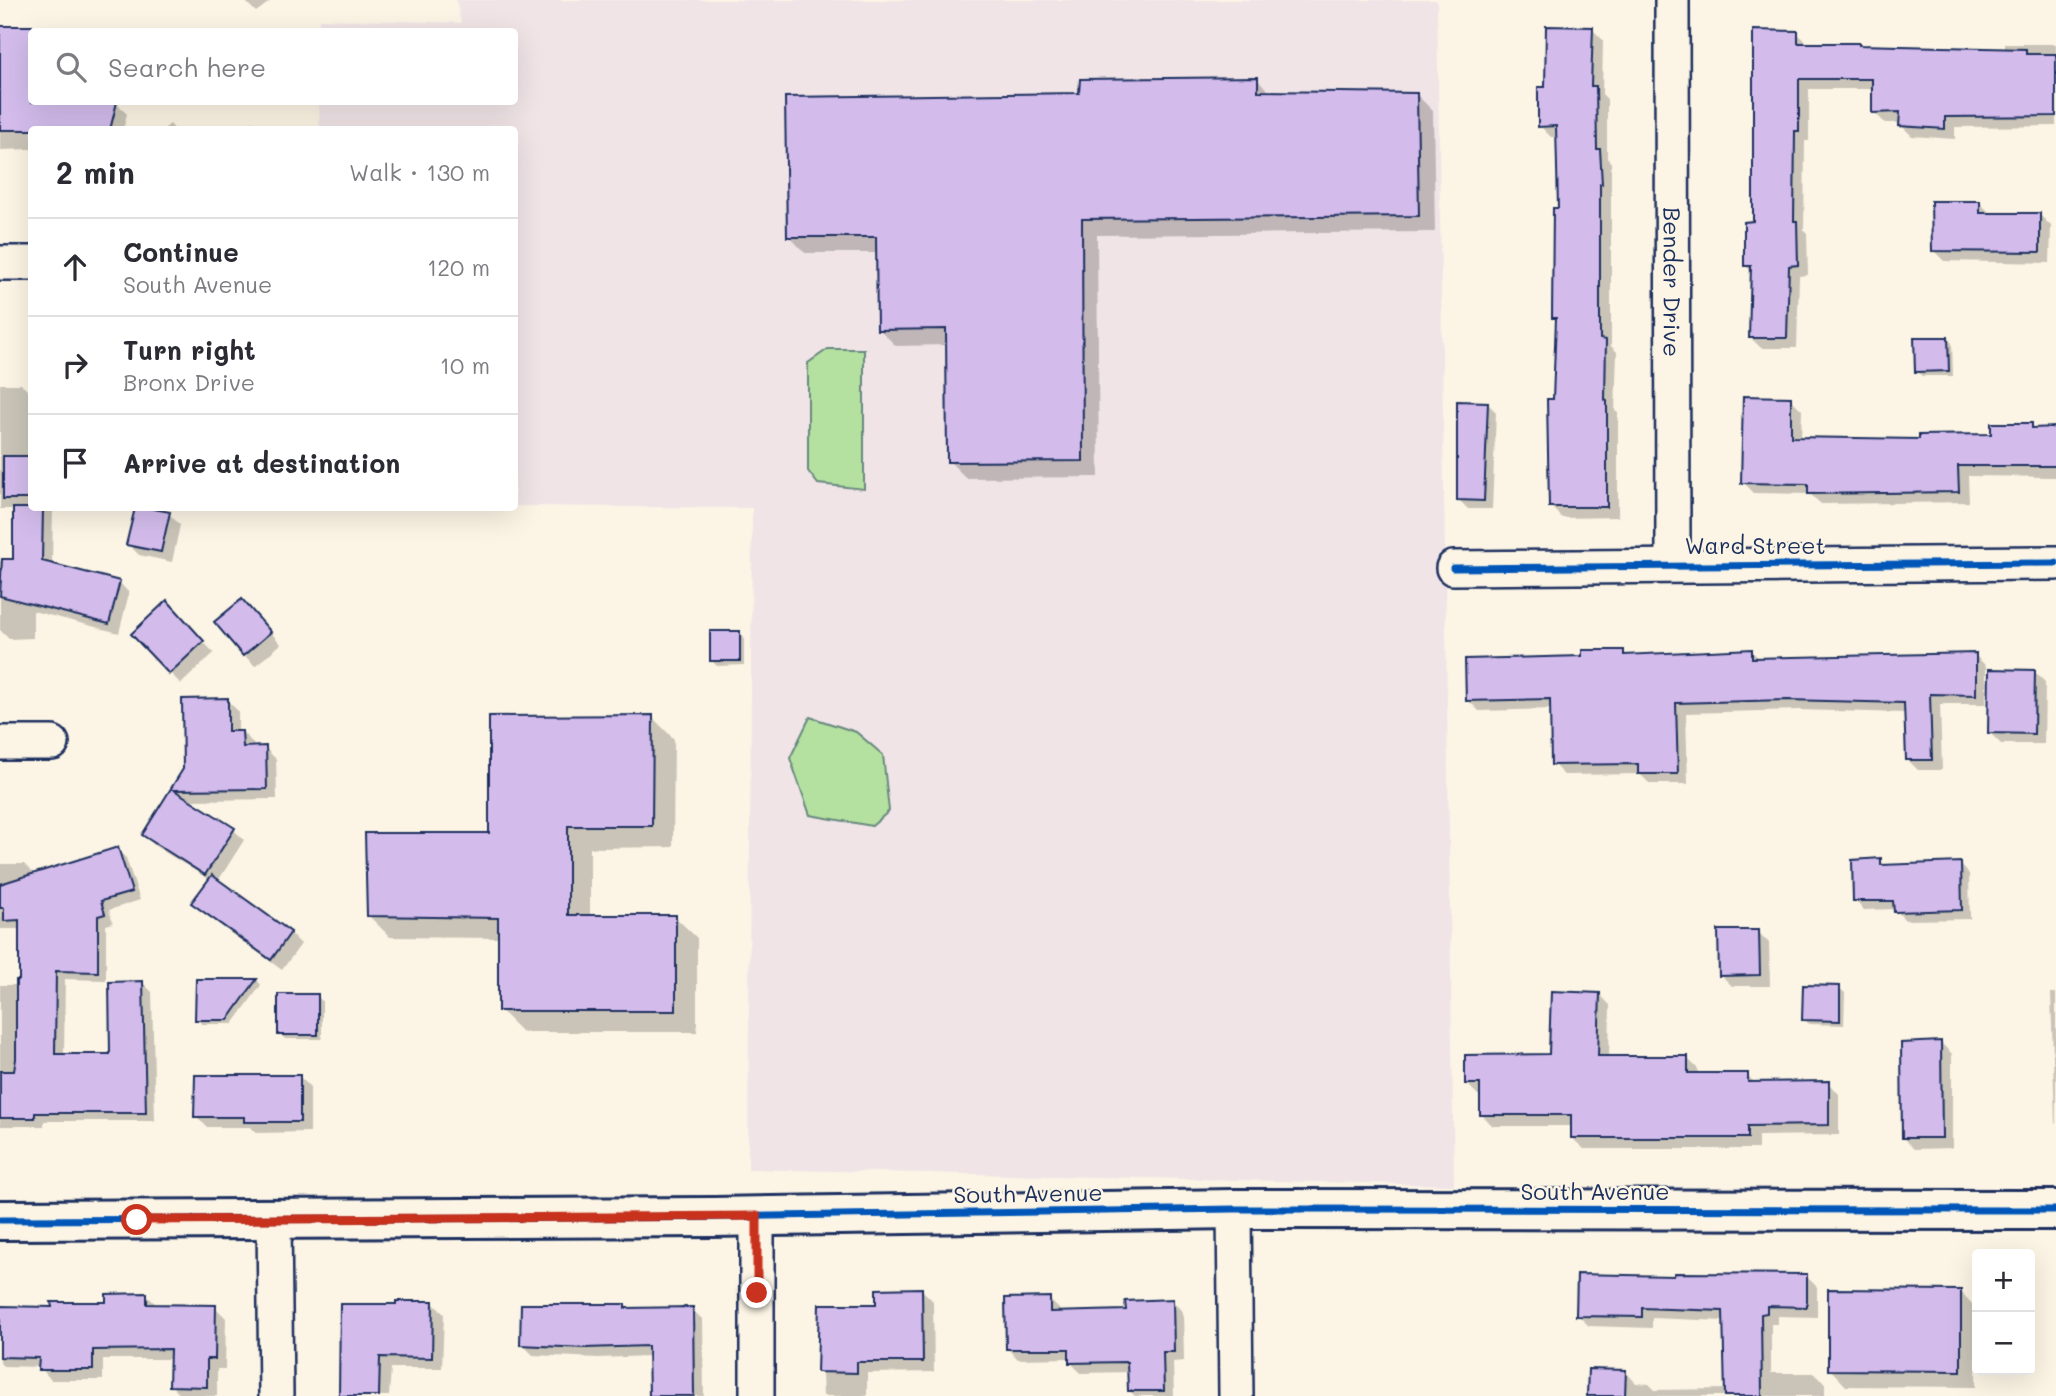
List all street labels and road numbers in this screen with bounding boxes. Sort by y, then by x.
street label: Bender Drive [1657,207,1688,357]
street label: Ward Street [1684,530,1826,560]
street label: South Avenue [1520,1176,1670,1206]
street label: South Avenue [953,1177,1103,1209]

